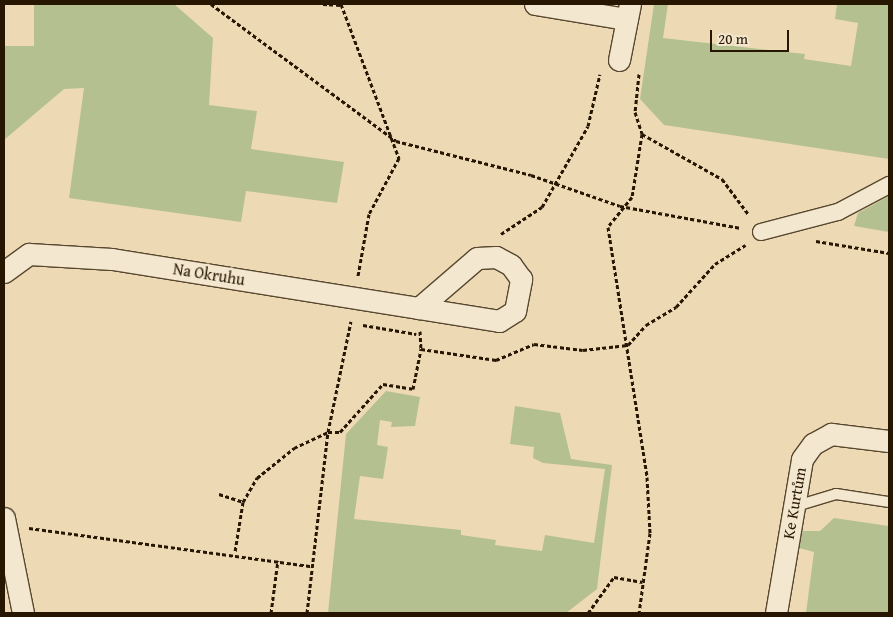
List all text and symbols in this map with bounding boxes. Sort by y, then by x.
scale bar [713,20,792,52]
text: 20 m [718,28,748,49]
street label: Na Okruhu [172,259,246,289]
street label: Ke Kurtům [778,466,810,540]

